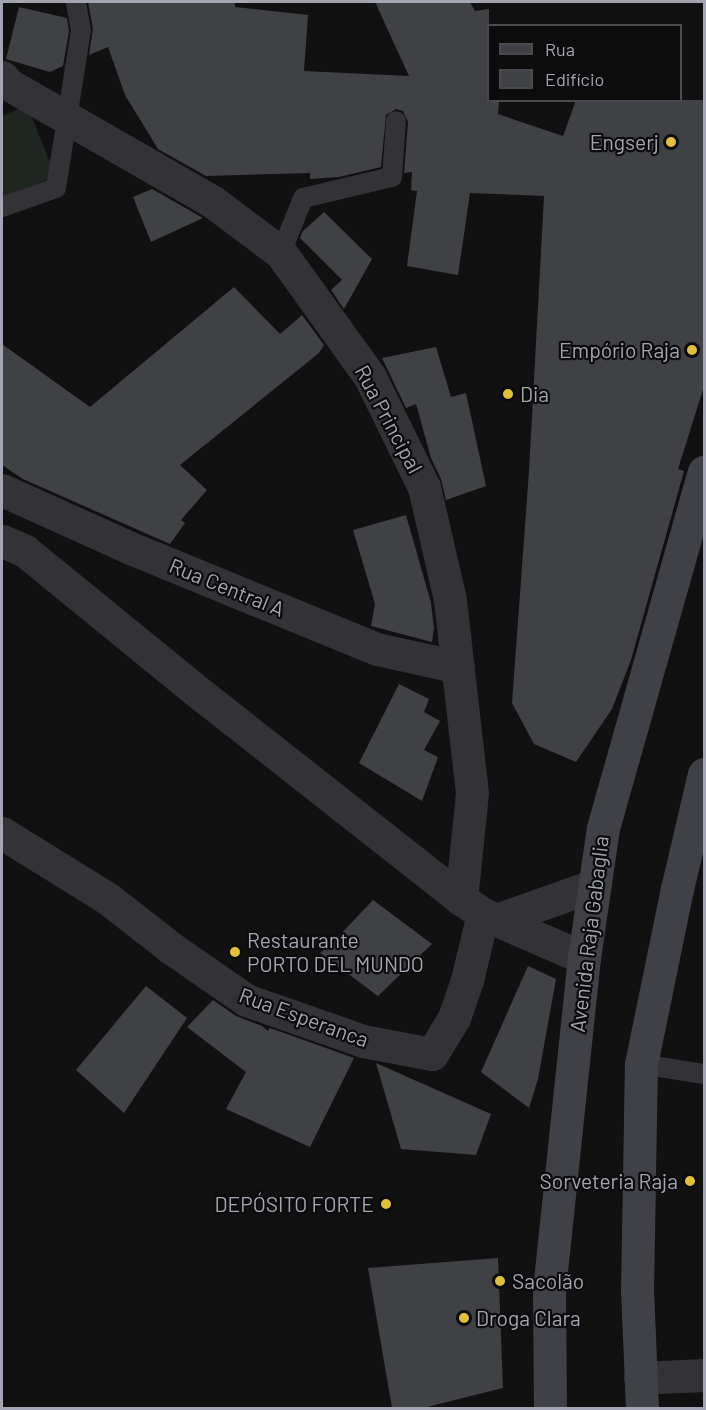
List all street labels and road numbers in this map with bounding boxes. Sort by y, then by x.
street label: Rua Principal [350,361,428,477]
street label: Rua Central A [166,552,288,622]
street label: Avenida Raja Gabaglia [564,834,614,1034]
street label: Rua Esperanca [236,982,372,1052]

